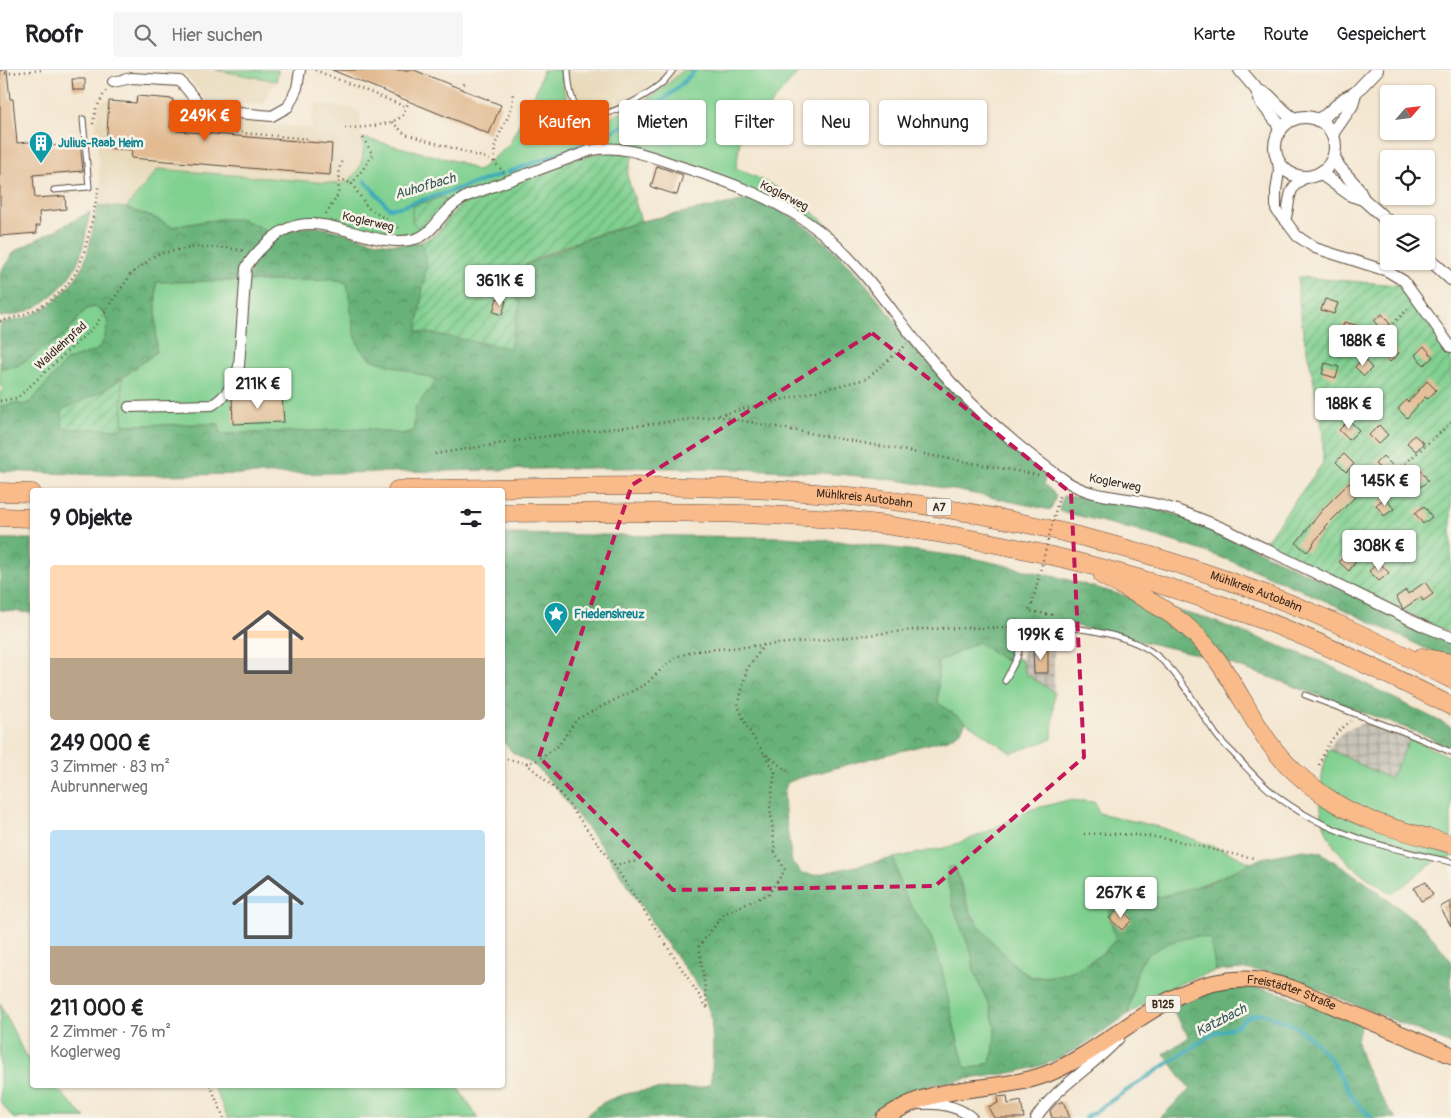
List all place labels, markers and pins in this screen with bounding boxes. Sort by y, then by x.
pin: 249K € [164,100,246,142]
building icon: Julius-Raab Heim [28,130,54,164]
place label: Julius-Raab Heim [58,136,144,151]
pin: 361K € [459,264,541,307]
pin: 188K € [1322,324,1404,367]
pin: 211K € [217,368,299,410]
pin: 188K € [1308,388,1390,430]
pin: 145K € [1344,464,1426,507]
pin: 308K € [1338,530,1420,572]
place icon: Friedenskreuz [543,601,569,635]
place label: Friedenskreuz [574,607,645,622]
pin: 199K € [1000,618,1082,661]
pin: 267K € [1080,876,1162,919]

